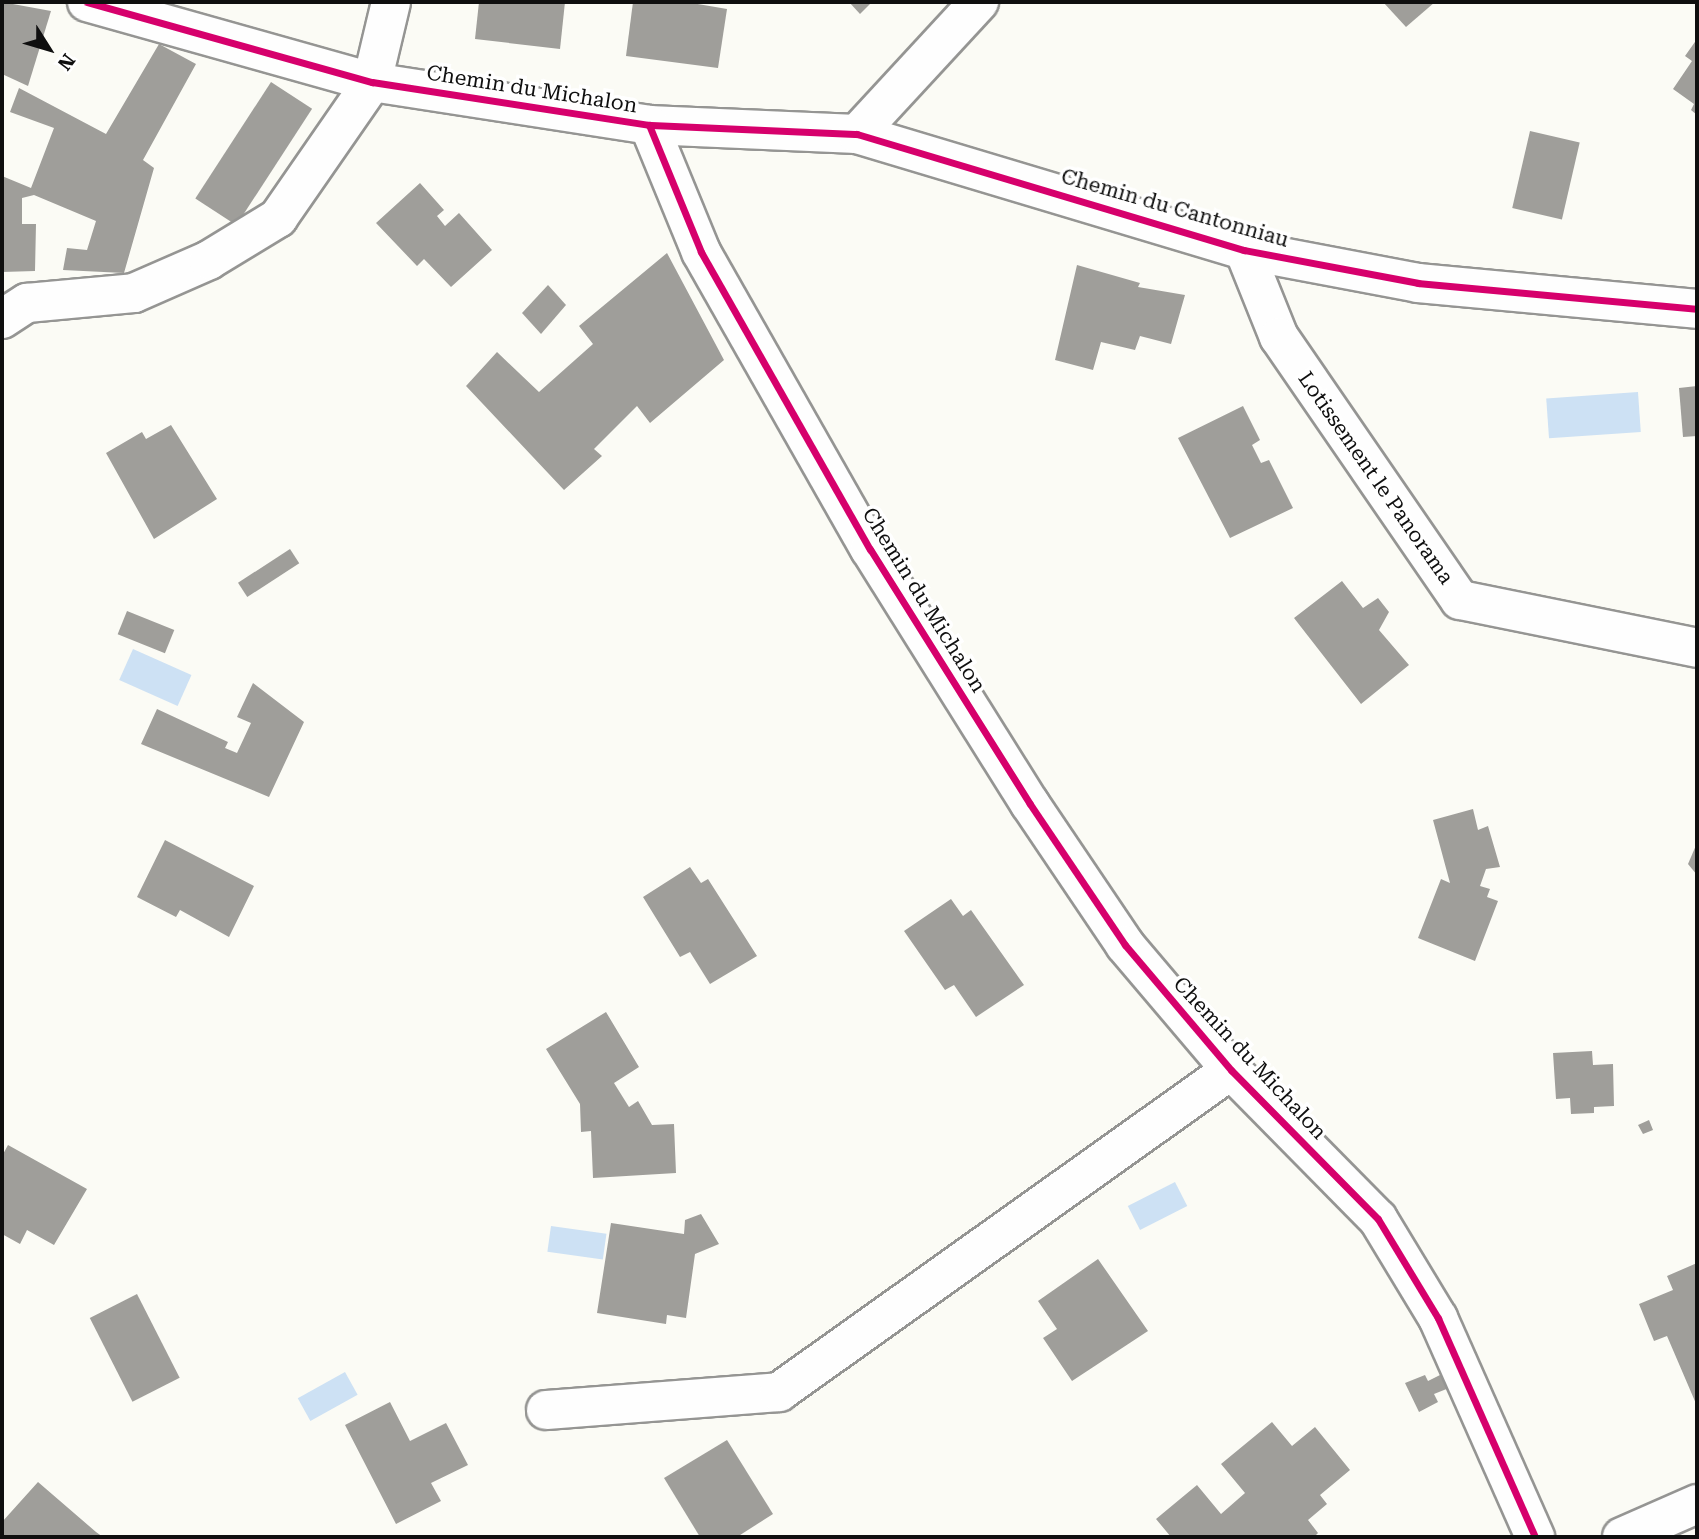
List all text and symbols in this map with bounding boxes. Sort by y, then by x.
north arrow [14,14,84,84]
text: N [53,49,80,75]
street label: Chemin du Michalon [425,60,639,118]
street label: Chemin du Cantonniau [1058,163,1292,253]
street label: Lotissement le Panorama [1293,367,1459,589]
street label: Chemin du Michalon [857,503,991,697]
street label: Chemin du Michalon [1168,971,1332,1145]

